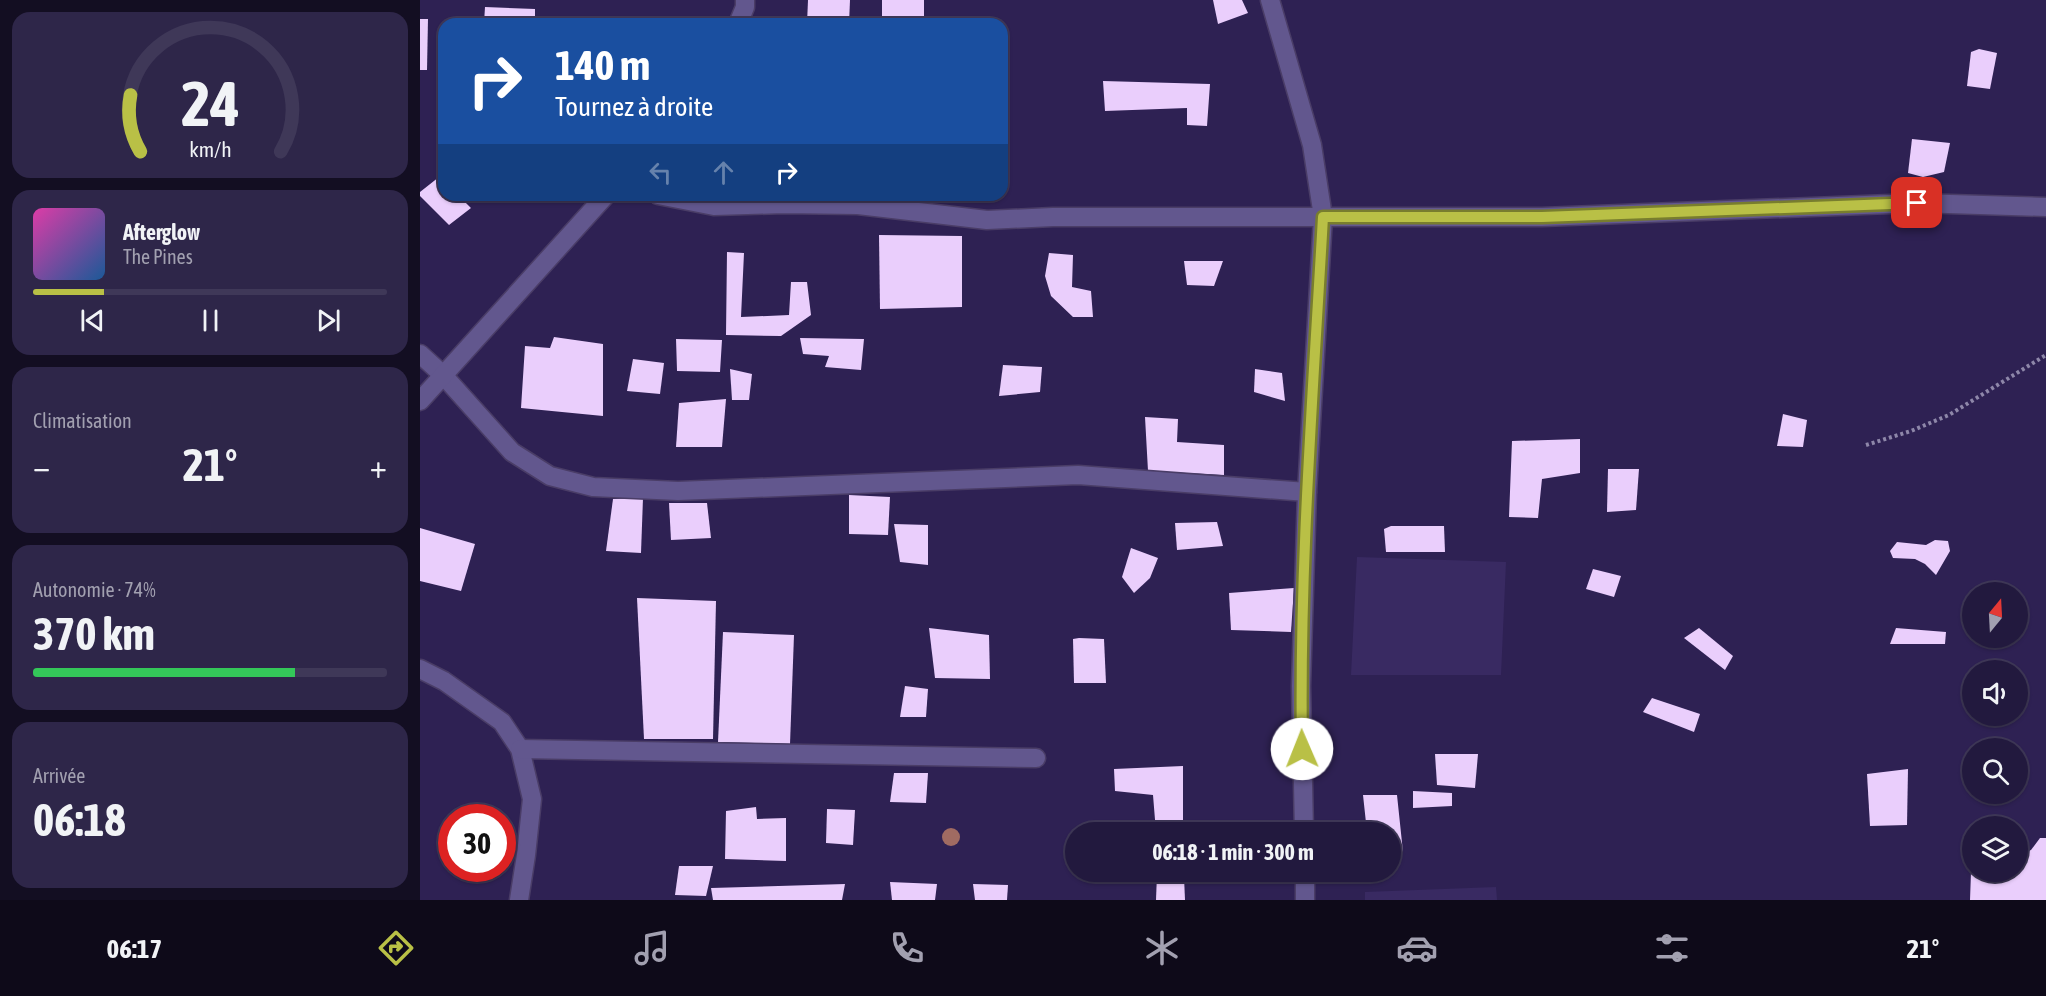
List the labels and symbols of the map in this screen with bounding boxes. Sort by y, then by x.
pin [1891,177,1942,228]
north arrow [1962,582,2028,648]
position arrow [1270,717,1334,781]
speed limit sign: 30 [438,804,516,882]

